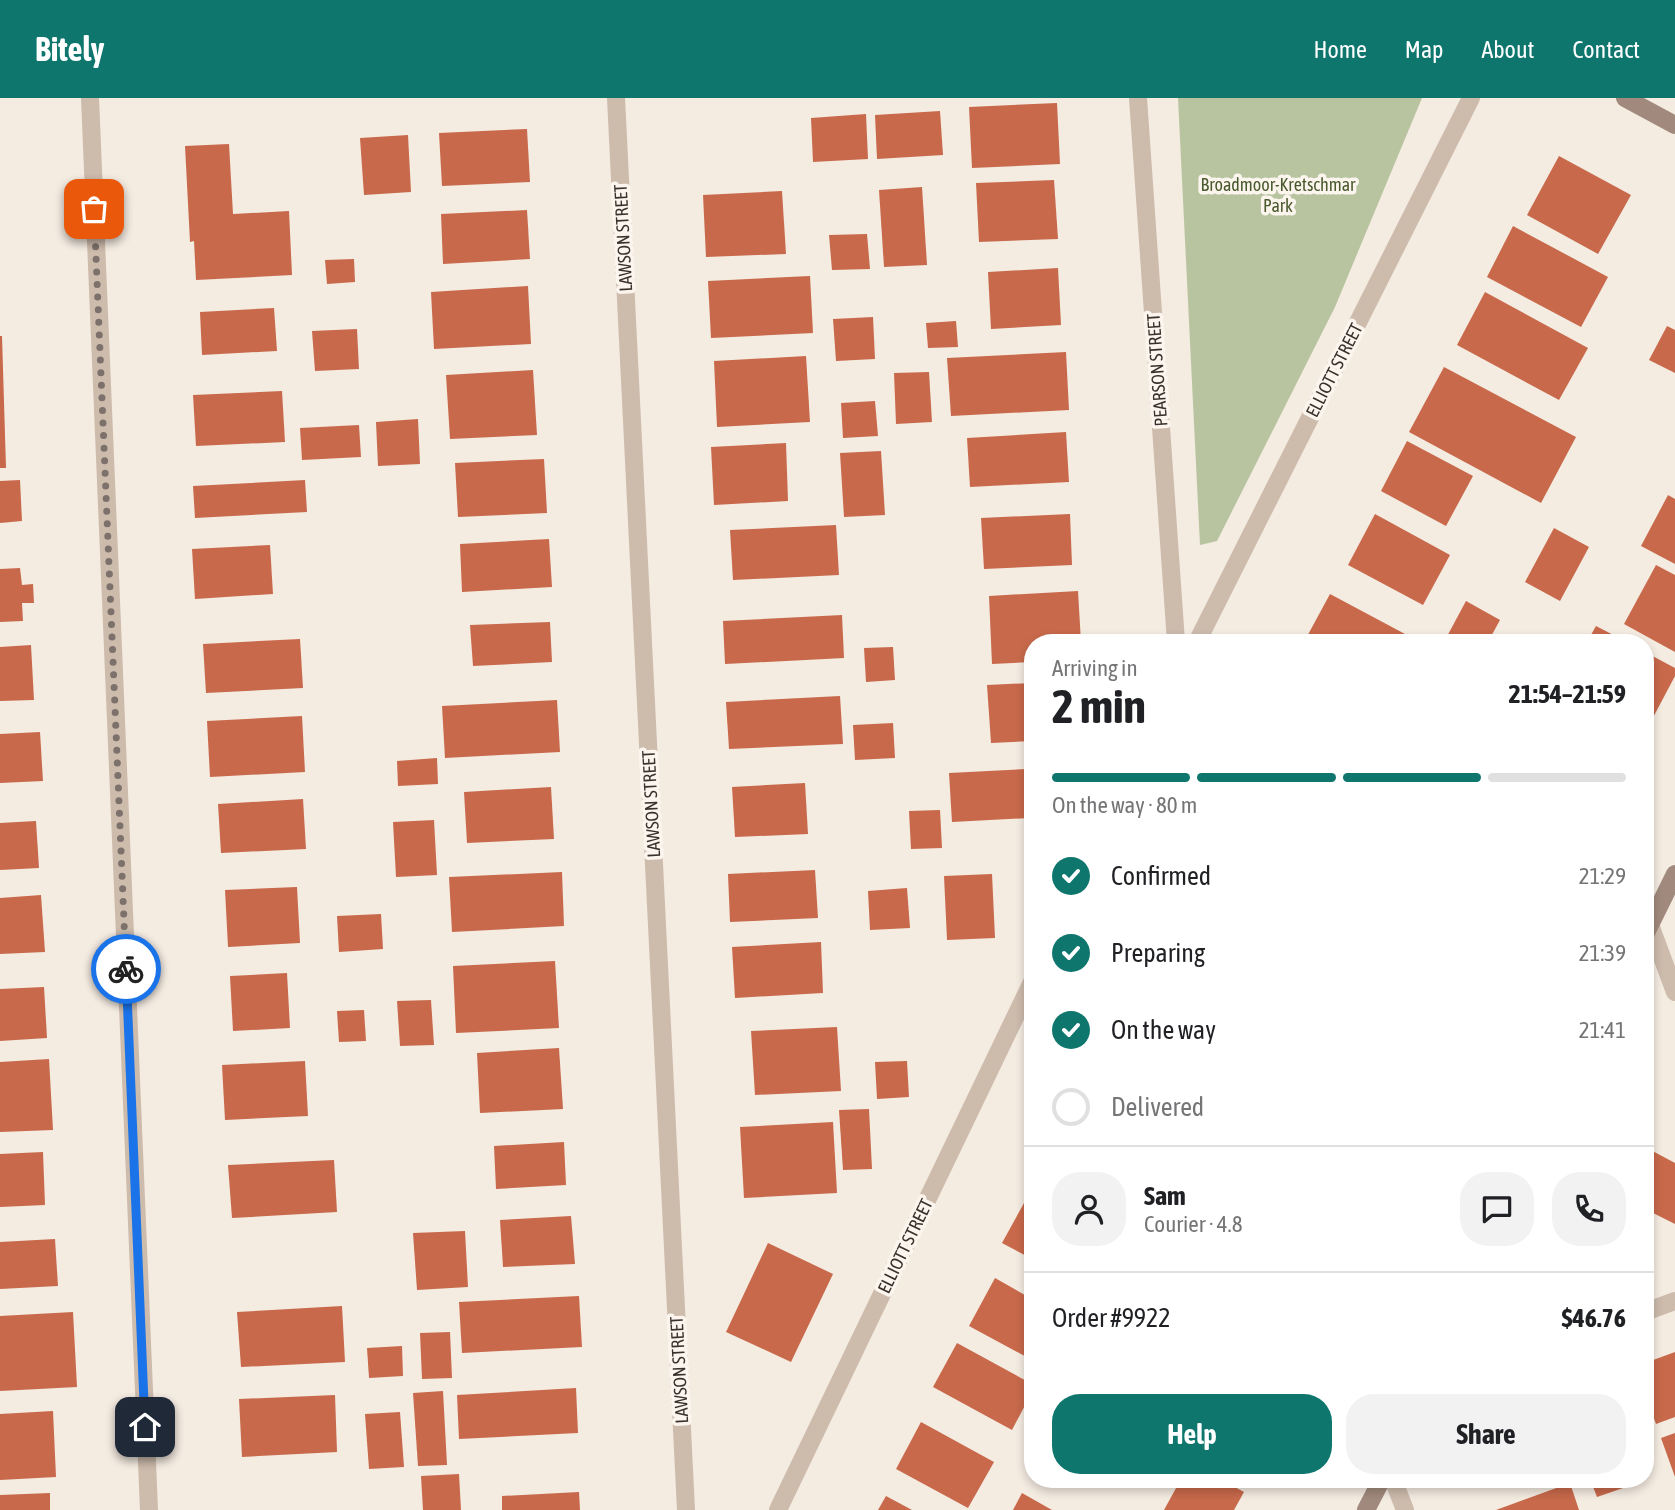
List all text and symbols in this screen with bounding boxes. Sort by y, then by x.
text: Bitely [35,30,104,68]
text: Home [1313,36,1367,63]
text: Map [1405,36,1443,63]
text: About [1481,36,1534,63]
text: Contact [1572,36,1640,63]
park label: Broadmoor-Kretschmar Park [1201,174,1356,216]
pin [64,179,124,239]
street label: LAWSON STREET [610,184,636,292]
icon: bag [75,190,113,228]
street label: PEARSON STREET [1143,313,1171,427]
street label: ELLIOTT STREET [1301,320,1367,420]
text: Arriving in [1052,655,1138,681]
text: 21:54–21:59 [1509,679,1626,709]
text: 2 min [1052,680,1146,733]
street label: LAWSON STREET [638,750,664,858]
text: On the way · 80 m [1052,792,1197,818]
icon: check [1052,857,1090,895]
text: Confirmed [1111,861,1211,891]
text: 21:29 [1579,863,1626,889]
courier [91,934,161,1004]
icon: check [1052,934,1090,972]
text: Preparing [1111,938,1205,968]
text: 21:39 [1579,940,1626,966]
icon: bike [107,950,145,988]
icon: check [1052,1011,1090,1049]
text: On the way [1111,1015,1216,1045]
text: 21:41 [1579,1017,1626,1043]
text: Delivered [1111,1092,1204,1122]
button: person [1052,1172,1126,1246]
button: chat [1460,1172,1534,1246]
button: phone [1552,1172,1626,1246]
text: Sam [1144,1181,1186,1211]
street label: ELLIOTT STREET [873,1195,937,1297]
text: Courier · 4.8 [1144,1211,1243,1237]
text: Order #9922 [1052,1303,1171,1333]
text: $46.76 [1562,1303,1626,1333]
street label: LAWSON STREET [666,1316,692,1424]
button: Help [1052,1394,1332,1474]
button: Share [1346,1394,1626,1474]
pin [115,1397,175,1457]
icon: home [126,1408,164,1446]

